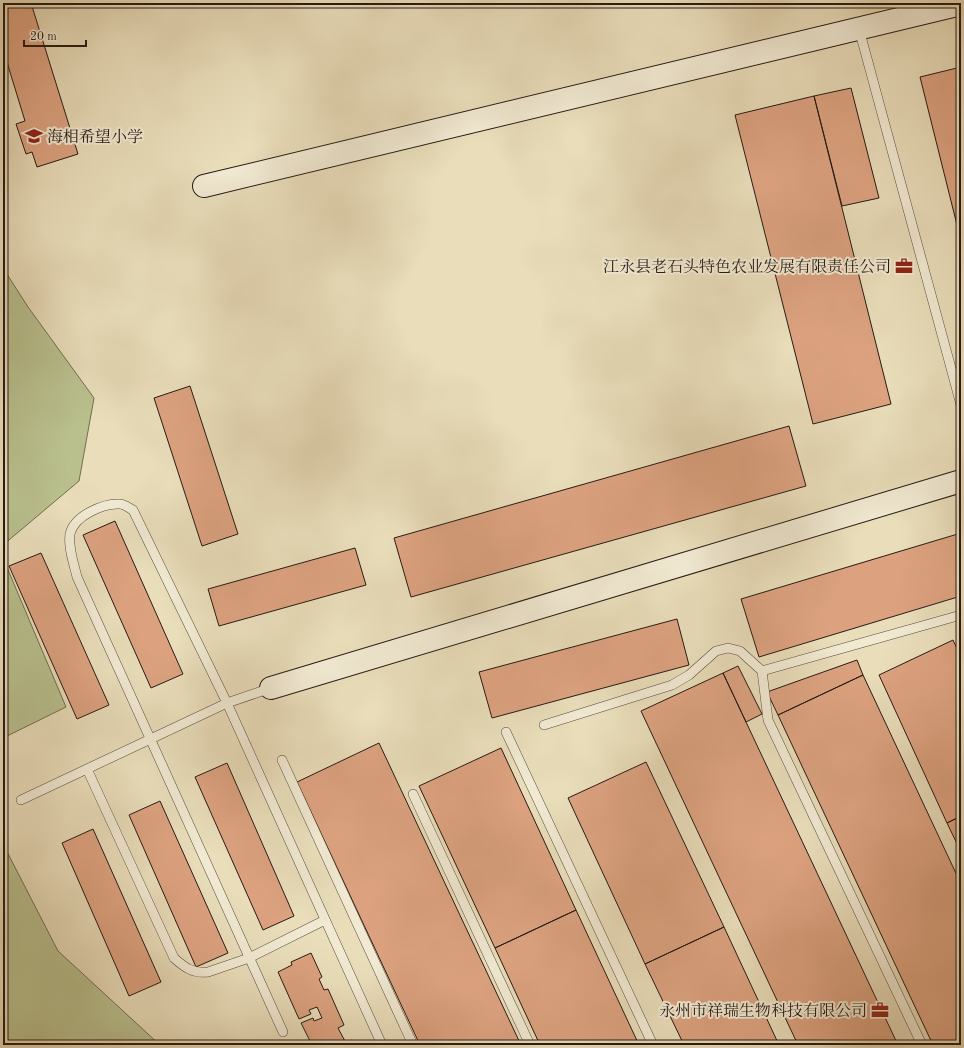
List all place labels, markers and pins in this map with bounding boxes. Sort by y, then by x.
school or university icon: 海相希望小学 [24,126,44,146]
place label: 海相希望小学 [47,128,143,146]
office icon: 江永县老石头特色农业发展有限责任公司 [894,256,914,276]
place label: 江永县老石头特色农业发展有限责任公司 [603,258,891,276]
office icon: 永州市祥瑞生物科技有限公司 [870,1000,890,1020]
place label: 永州市祥瑞生物科技有限公司 [659,1002,867,1020]

